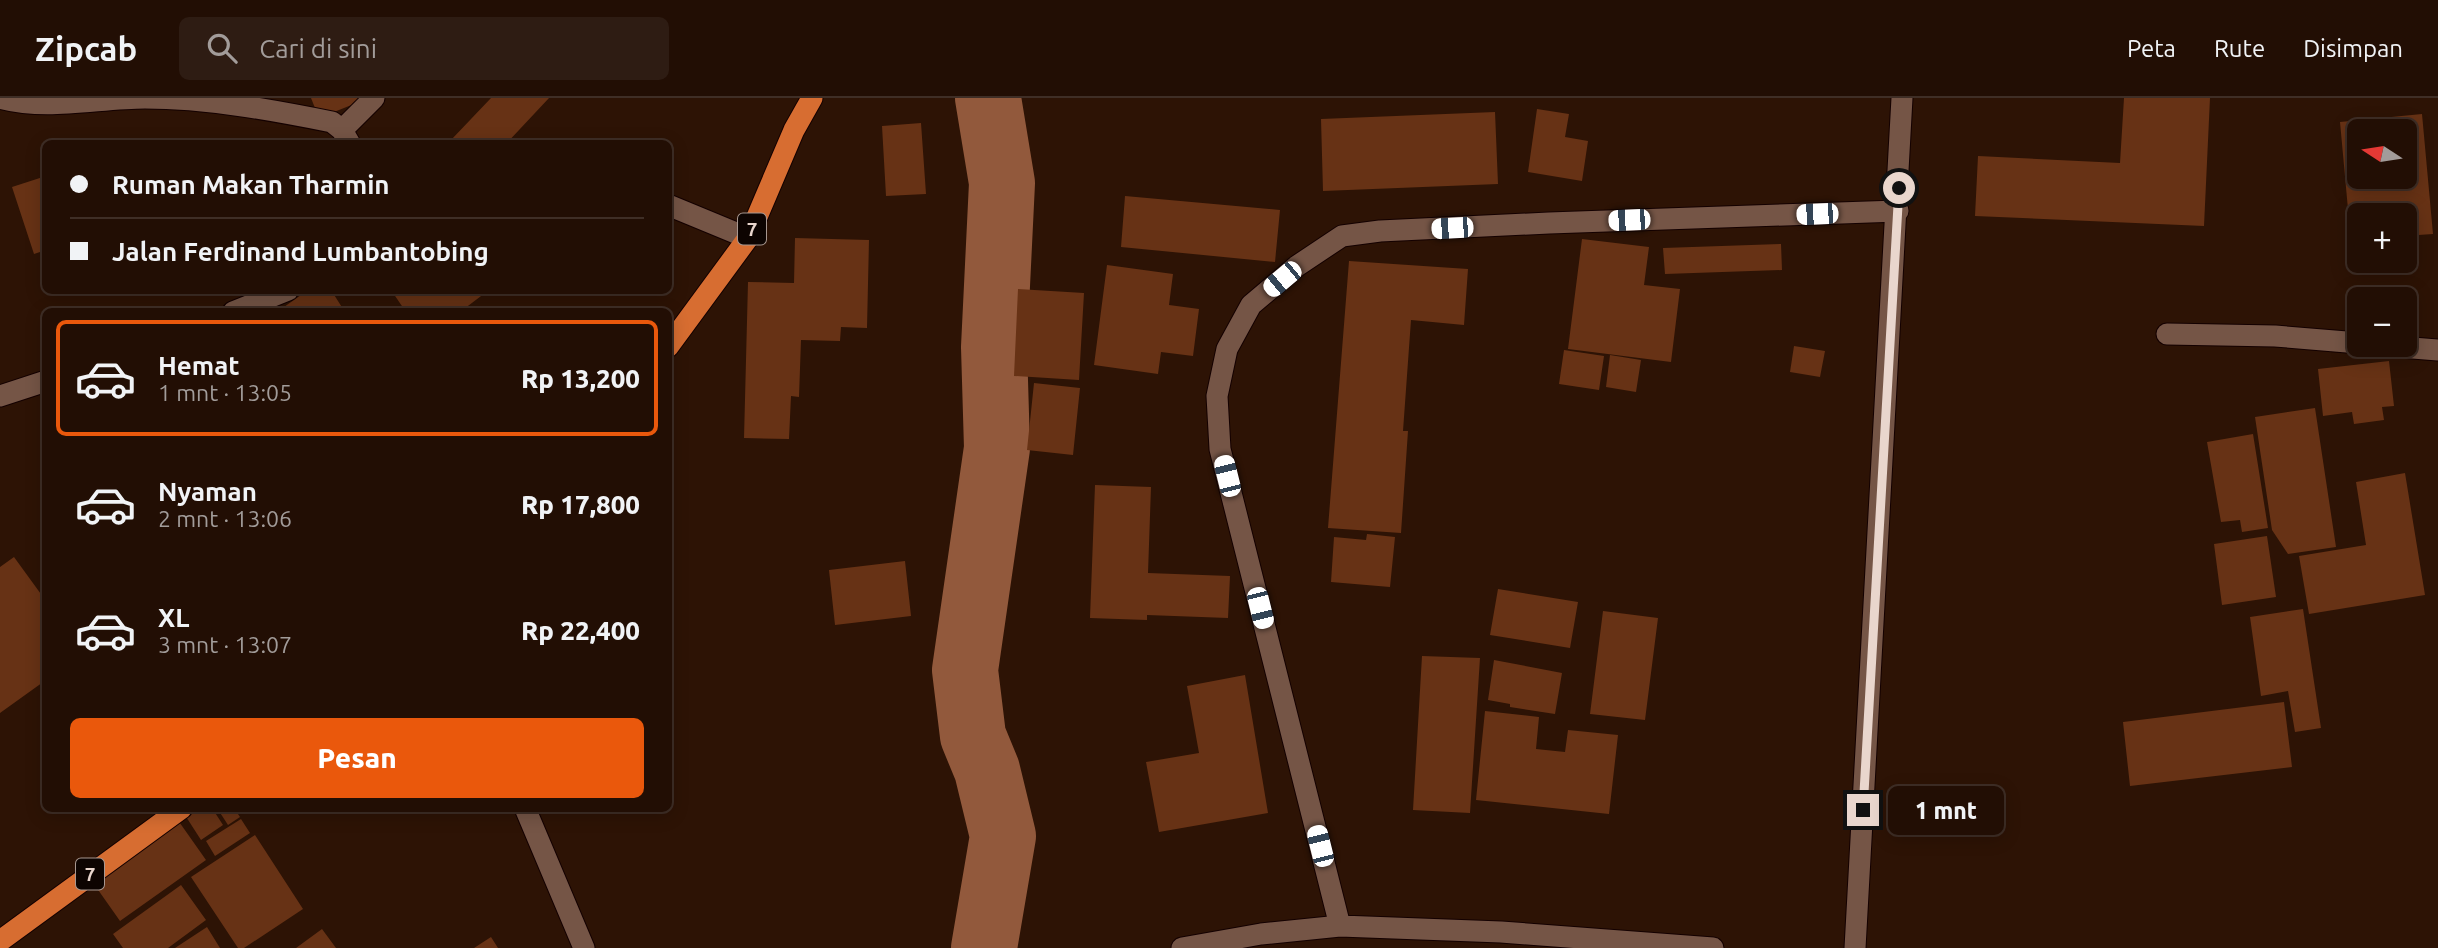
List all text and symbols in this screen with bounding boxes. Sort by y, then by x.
search box [179,17,669,80]
icon: search [203,29,241,67]
text: Zipcab [35,30,137,67]
text: Cari di sini [259,34,377,63]
text: Peta [2127,35,2176,62]
text: Rute [2214,35,2265,62]
text: Disimpan [2303,35,2403,62]
north arrow [2347,119,2417,189]
map controls [2347,119,2417,357]
text: Ruman Makan Tharmin [112,170,390,199]
route start [1883,172,1915,204]
car [1796,203,1839,225]
button: + [2347,203,2417,273]
car [1608,209,1651,231]
road number: 7 [738,214,766,244]
car [1431,216,1474,240]
text: Jalan Ferdinand Lumbantobing [112,237,489,266]
car [1260,257,1305,301]
button: − [2347,287,2417,357]
icon: car [74,347,137,410]
text: Hemat [158,351,240,380]
text: Rp 13,200 [521,364,640,393]
text: 1 mnt · 13:05 [158,380,292,405]
car [1212,453,1243,499]
icon: car [74,473,137,536]
text: Nyaman [158,477,257,506]
text: Rp 17,800 [521,490,640,519]
text: 2 mnt · 13:06 [158,506,292,531]
car [1245,585,1276,631]
icon: car [74,599,137,662]
text: XL [158,603,189,632]
text: Rp 22,400 [521,616,640,645]
text: 3 mnt · 13:07 [158,632,292,657]
button: Pesan [70,718,644,798]
callout: 1 mnt [1888,786,2003,834]
route end [1847,794,1879,826]
text: 1 mnt [1915,798,1977,823]
car [1305,823,1336,869]
road number: 7 [76,859,104,890]

